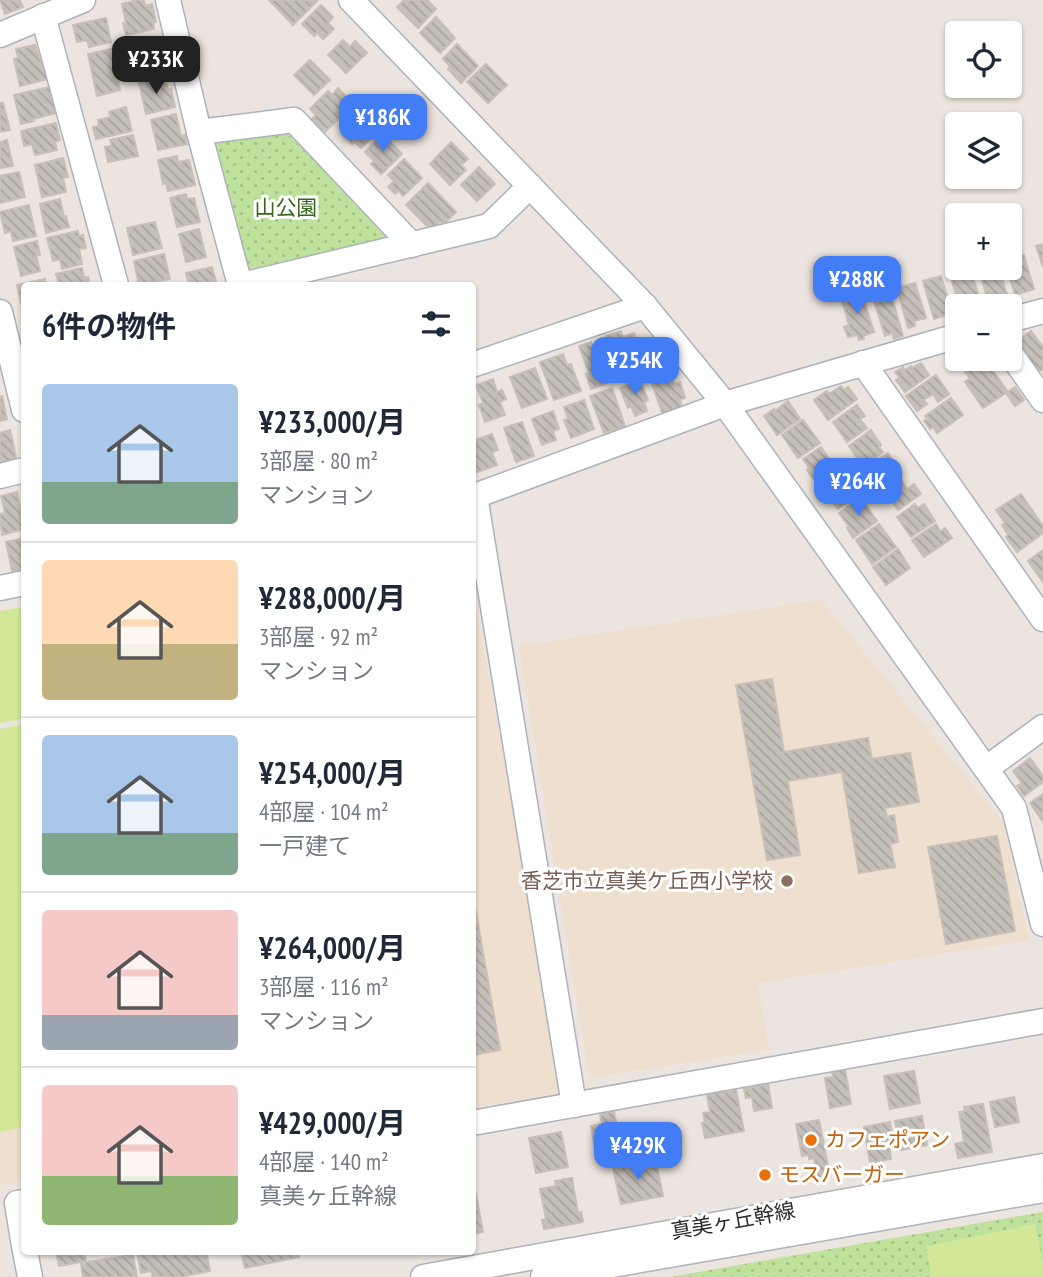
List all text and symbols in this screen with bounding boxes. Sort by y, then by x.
map controls [945,21,1022,371]
button: locate [945,21,1022,98]
pin: ¥233K [107,36,205,96]
text: ¥233K [128,44,184,73]
pin: ¥186K [334,94,432,154]
text: ¥186K [355,102,411,131]
button: layers [945,112,1022,189]
park label: 山公園 [255,194,318,221]
button: + [945,203,1022,280]
pin: ¥288K [808,256,906,316]
text: ¥288K [829,264,885,293]
button: − [945,294,1022,371]
icon: filters [417,305,455,343]
text: 6件の物件 [42,306,176,345]
pin: ¥254K [586,338,684,397]
text: ¥254K [607,345,663,374]
text: ¥233,000/月 [259,402,406,441]
icon: home [98,412,182,496]
text: 3部屋 · 80 m² [259,446,378,475]
pin: ¥264K [809,458,907,518]
text: ¥264K [830,466,886,495]
text: マンション [259,480,374,509]
text: ¥288,000/月 [259,578,406,617]
icon: home [98,588,182,672]
text: 3部屋 · 92 m² [259,622,378,651]
text: マンション [259,656,374,685]
text: ¥254,000/月 [259,753,406,792]
icon: home [98,763,182,847]
text: 4部屋 · 104 m² [259,797,389,826]
text: 一戸建て [259,831,351,860]
place label: 香芝市立真美ケ丘西小学校 [521,867,773,894]
marker: 香芝市立真美ケ丘西小学校 [779,873,795,889]
text: ¥264,000/月 [259,928,406,967]
icon: home [98,938,182,1022]
text: 3部屋 · 116 m² [259,972,389,1001]
text: マンション [259,1006,374,1035]
text: ¥429,000/月 [259,1103,406,1142]
icon: home [98,1113,182,1197]
pin: ¥429K [589,1122,687,1182]
place label: カフェポアン [825,1126,950,1153]
text: ¥429K [610,1130,666,1159]
marker: カフェポアン [803,1132,819,1148]
text: 4部屋 · 140 m² [259,1147,389,1176]
place label: モスバーガー [779,1161,905,1188]
marker: モスバーガー [757,1167,773,1183]
text: 真美ヶ丘幹線 [259,1181,397,1210]
street label: 真美ヶ丘幹線 [669,1196,797,1245]

